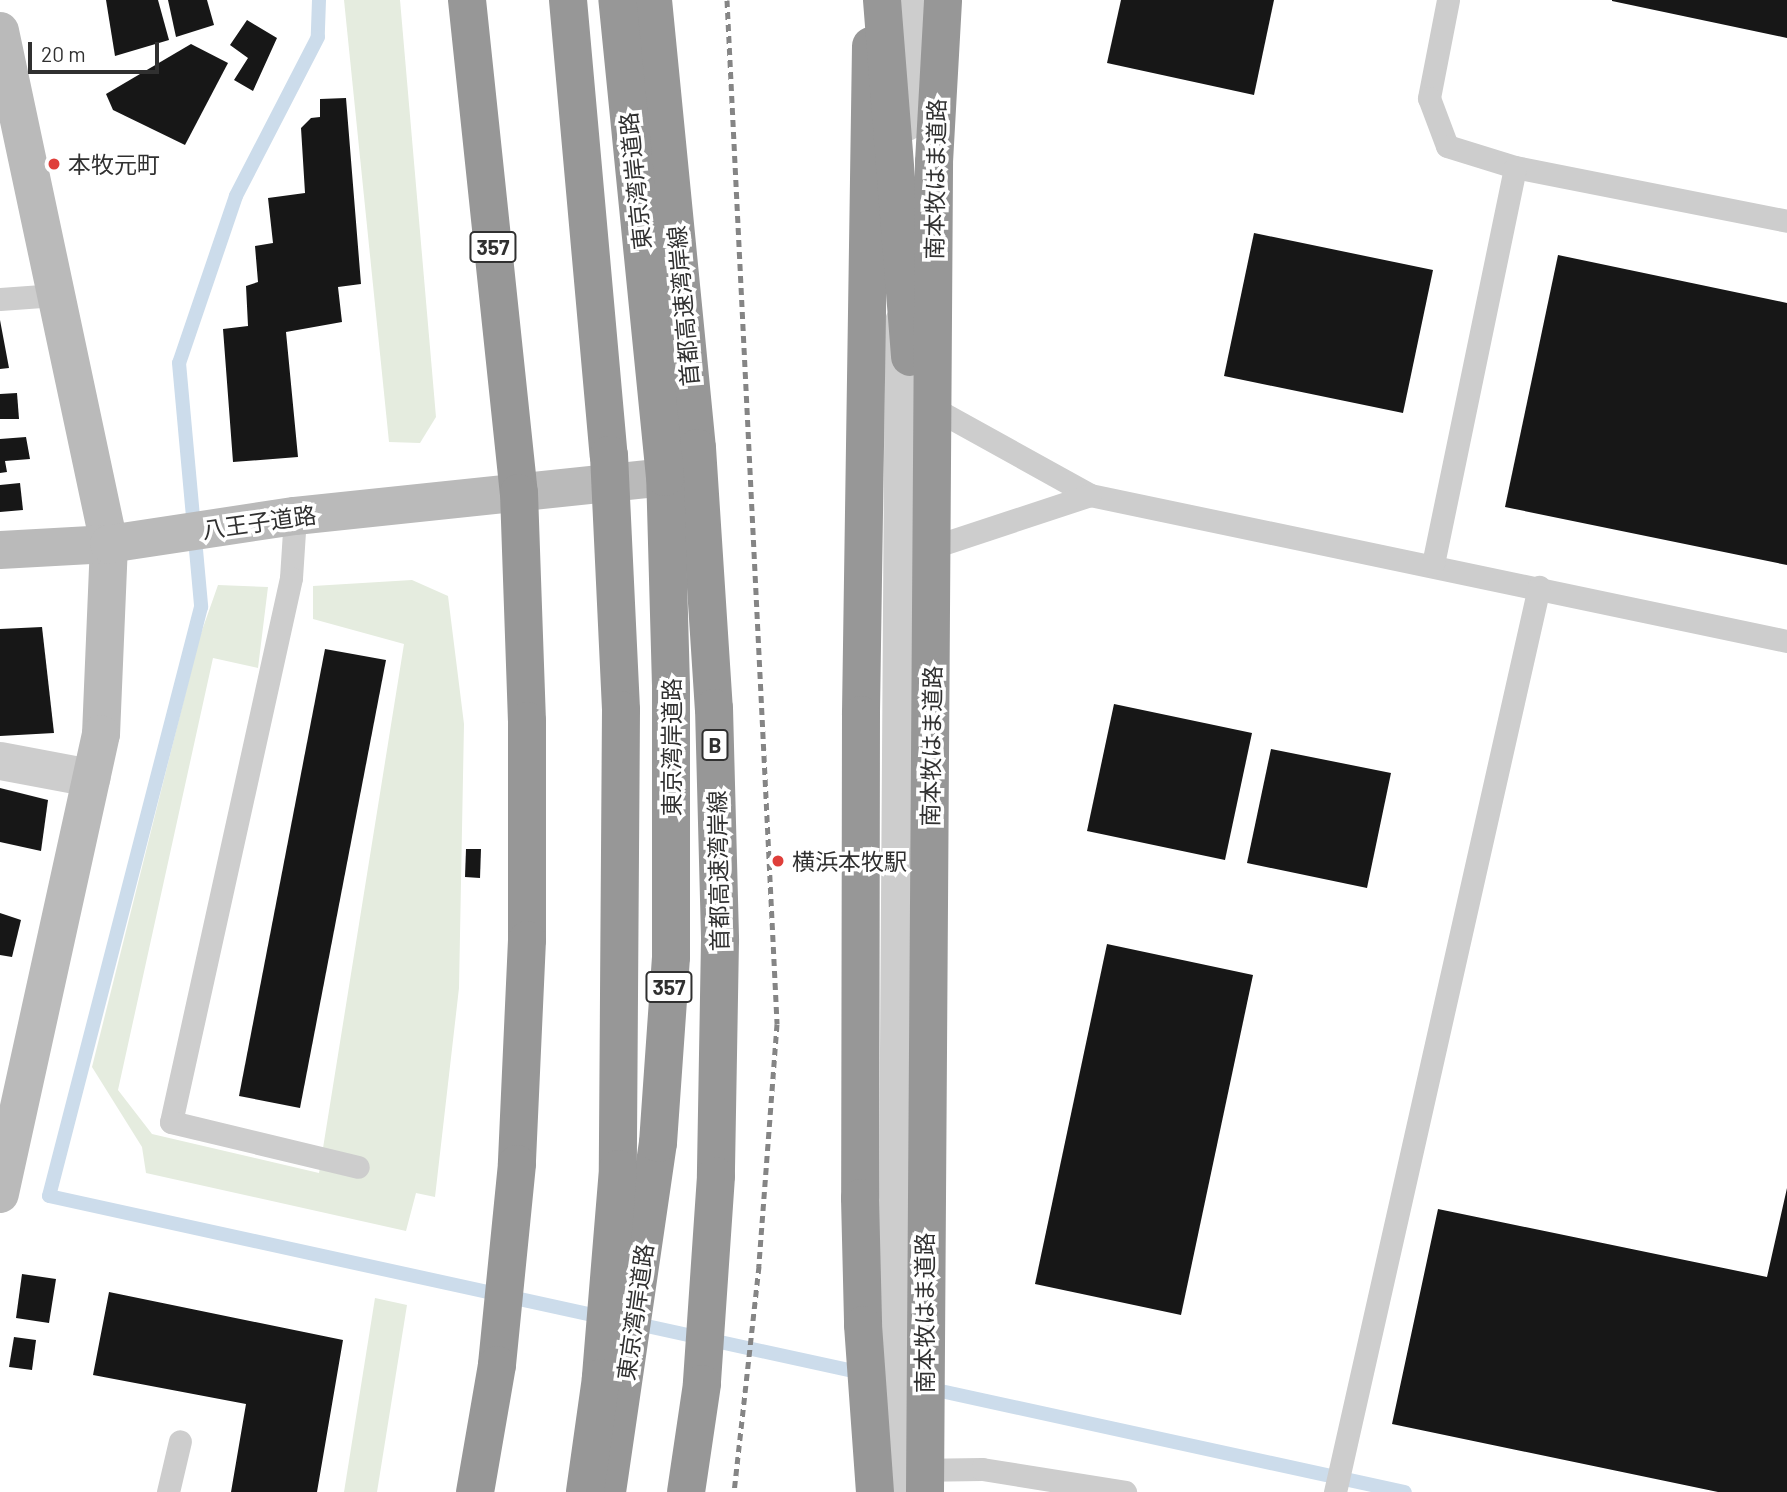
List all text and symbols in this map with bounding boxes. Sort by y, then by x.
scale bar [32,28,163,72]
text: 20 m [41,41,86,66]
street label: 南本牧はま道路 [920,98,950,260]
street label: 東京湾岸道路 [614,111,656,251]
place label: 本牧元町 [68,150,160,178]
marker: 本牧元町 [46,156,62,172]
street label: 首都高速湾岸線 [662,225,704,387]
road number: 357 [468,230,518,264]
street label: 八王子道路 [200,500,318,544]
street label: 南本牧はま道路 [916,665,946,827]
street label: 東京湾岸道路 [657,678,685,816]
road number: B [701,728,729,762]
street label: 首都高速湾岸線 [703,790,733,952]
place label: 横浜本牧駅 [792,847,907,875]
marker: 横浜本牧駅 [770,853,786,869]
road number: 357 [644,970,694,1004]
street label: 南本牧はま道路 [910,1233,938,1393]
street label: 東京湾岸道路 [612,1242,658,1382]

